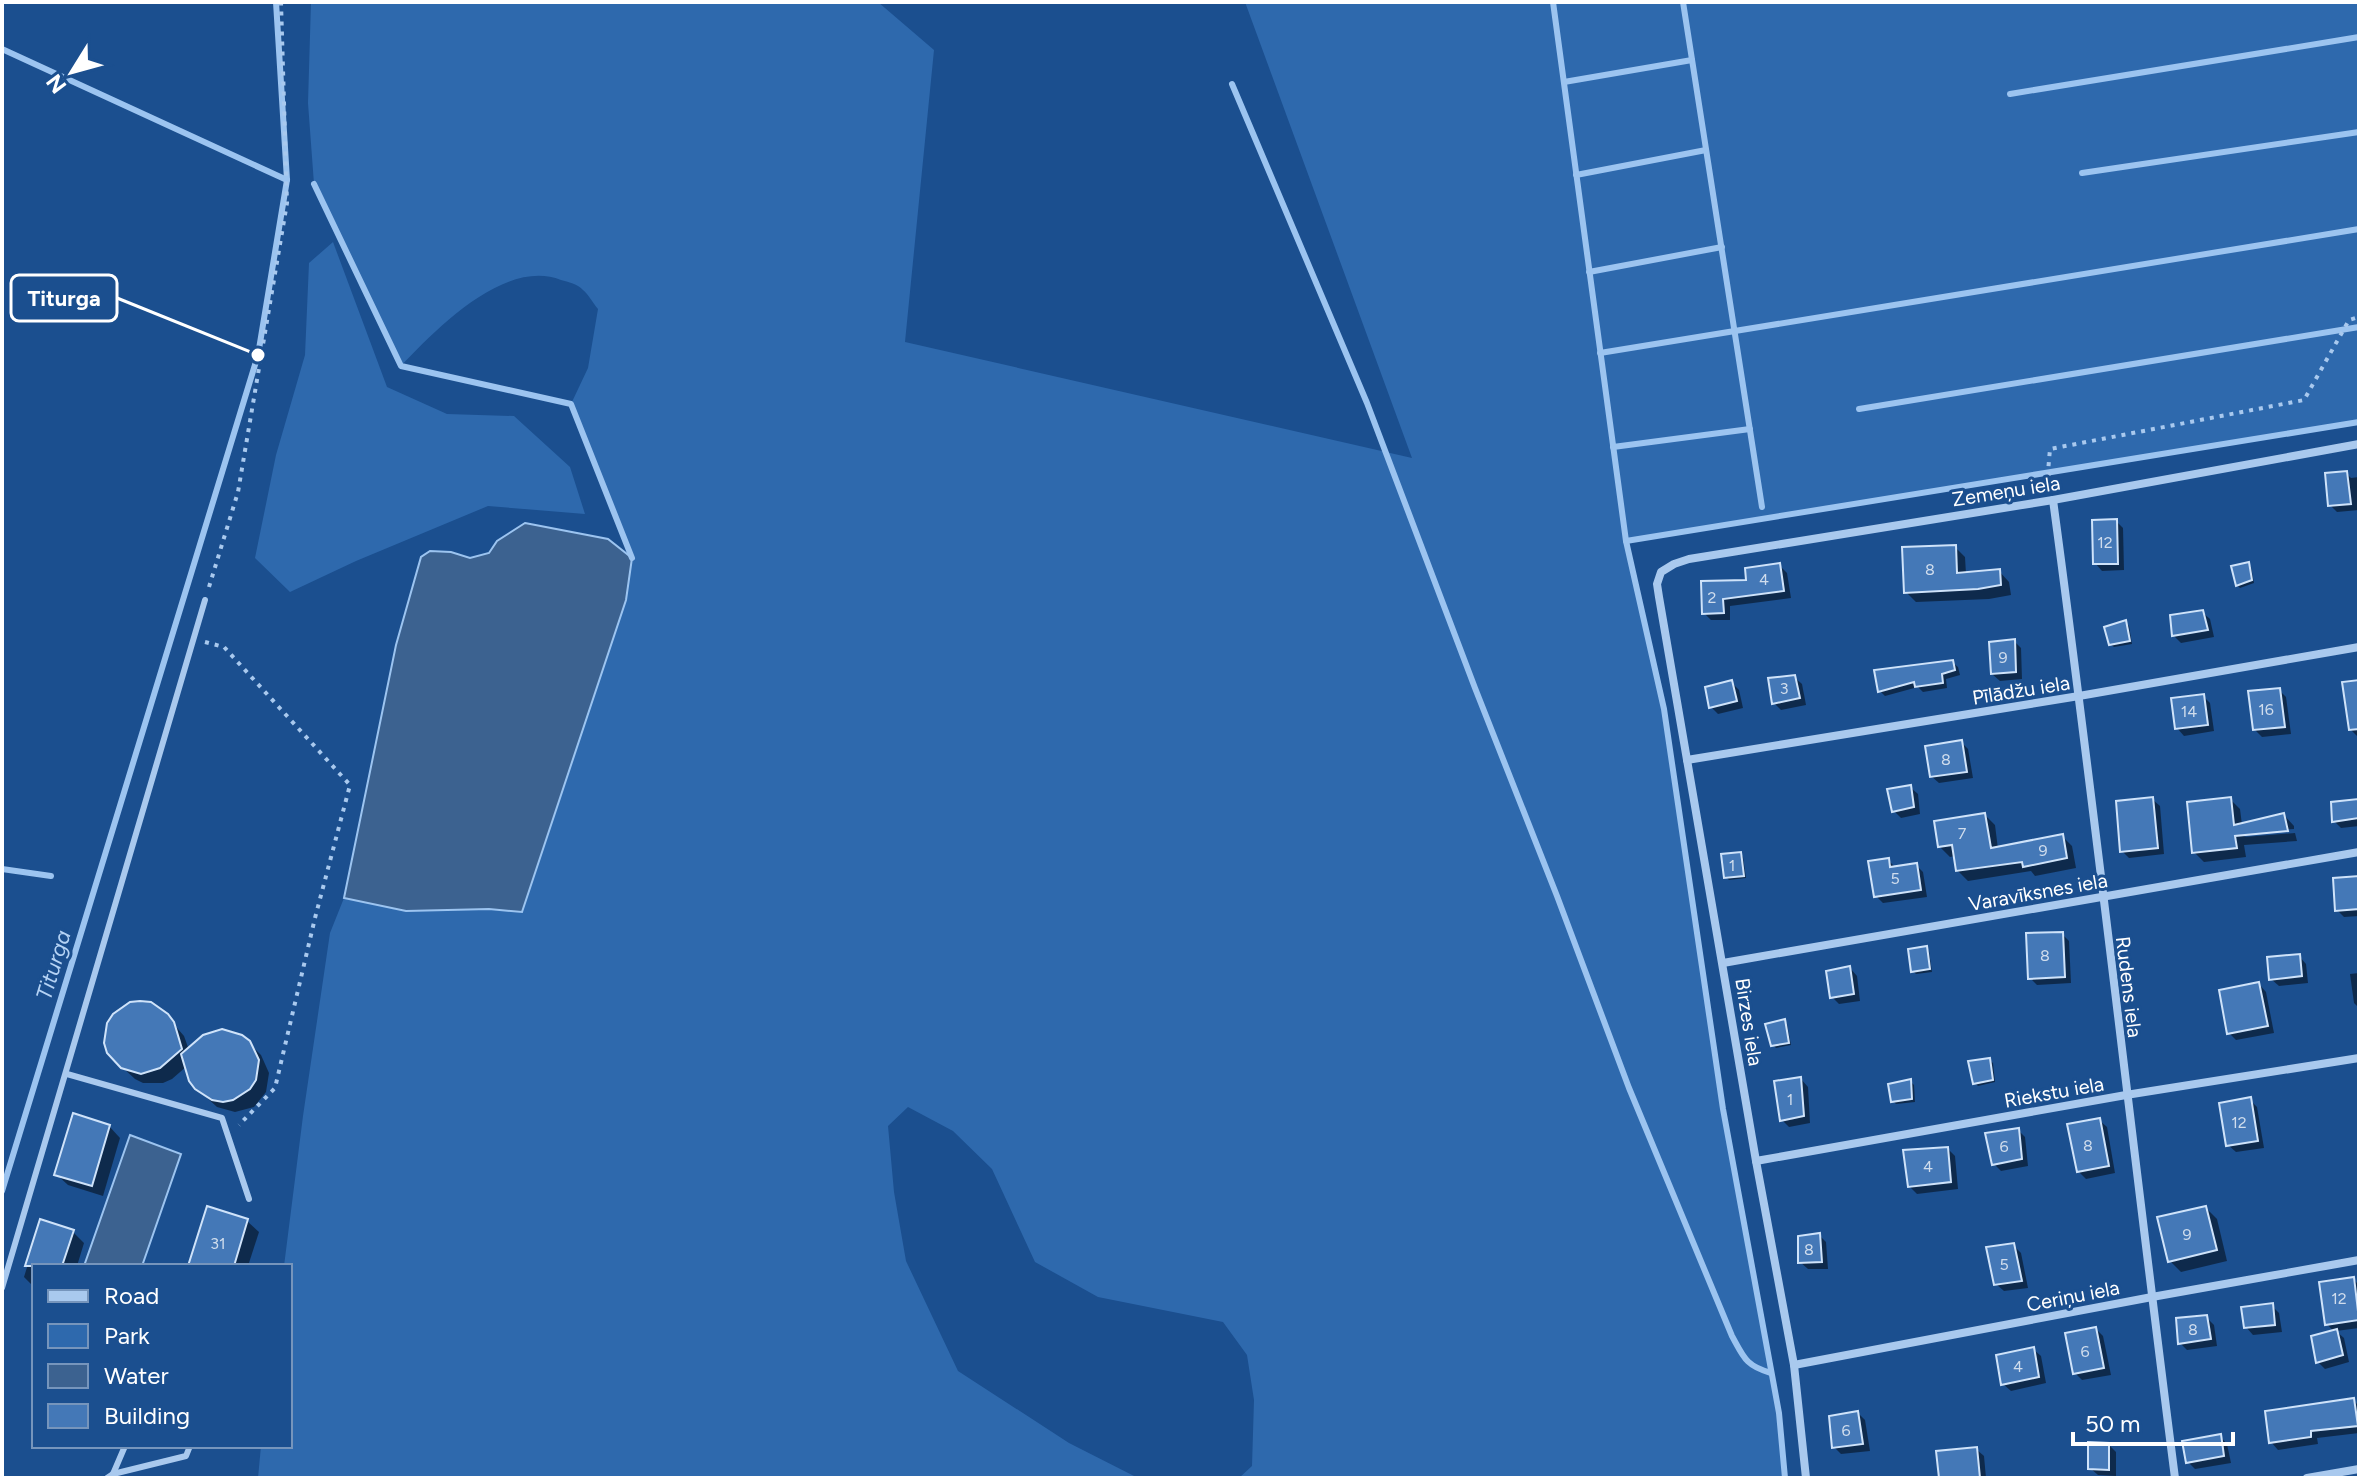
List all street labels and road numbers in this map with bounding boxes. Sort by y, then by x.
street label: Zemeņu iela [1950,471,2062,511]
street label: Pīlādžu iela [1970,670,2072,710]
street label: Varavīksnes iela [1967,868,2109,916]
street label: Rudens iela [2111,935,2147,1039]
street label: Birzes iela [1730,976,1768,1068]
street label: Riekstu iela [2002,1071,2106,1113]
street label: Ceriņu iela [2024,1275,2122,1317]

